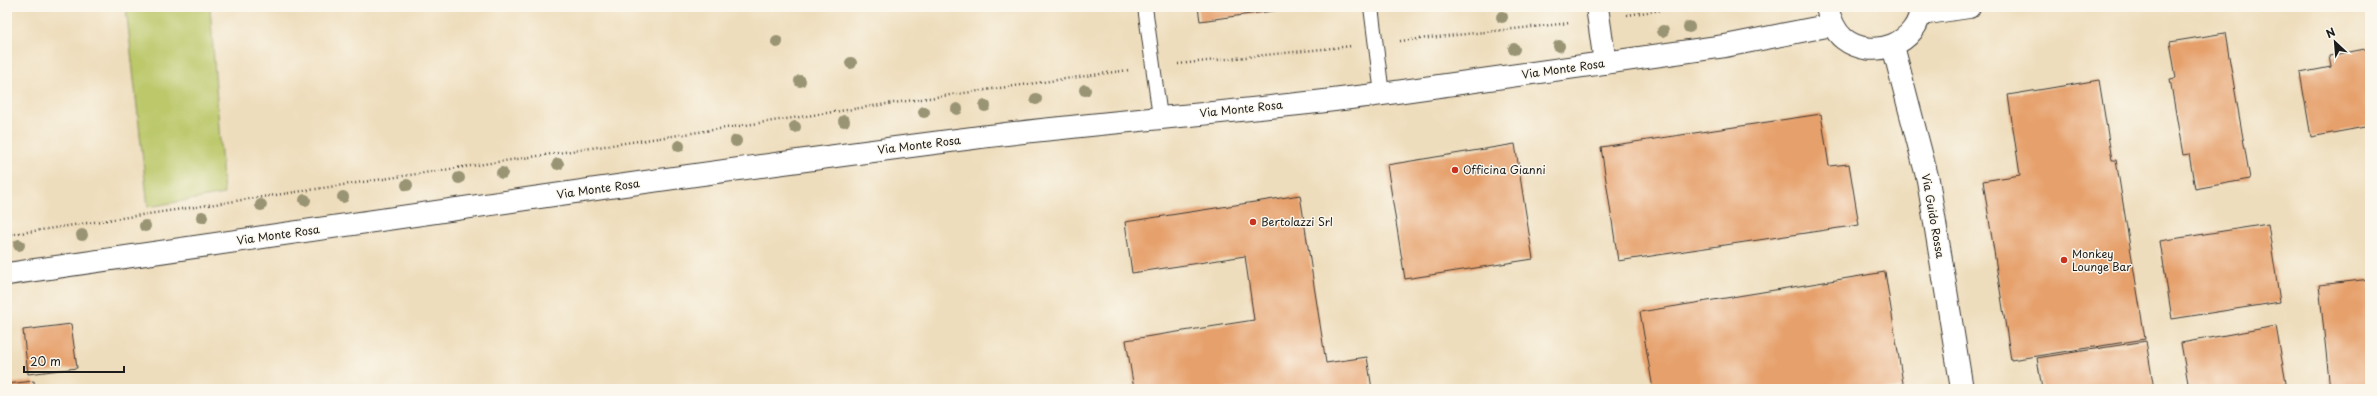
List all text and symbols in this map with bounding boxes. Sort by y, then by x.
north arrow [2315,22,2355,62]
text: N [2323,23,2338,42]
street label: Via Monte Rosa [1520,54,1606,83]
street label: Via Monte Rosa [1199,96,1284,121]
street label: Via Monte Rosa [876,131,962,158]
place label: Officina Gianni [1463,161,1546,178]
marker: Officina Gianni [1450,165,1460,175]
street label: Via Guido Rossa [1918,172,1949,260]
street label: Via Monte Rosa [555,174,641,203]
place label: Bertolazzi Srl [1261,213,1333,230]
marker: Bertolazzi Srl [1248,217,1258,227]
street label: Via Monte Rosa [235,220,321,249]
place label: Monkey Lounge Bar [2072,245,2131,275]
marker: Monkey Lounge Bar [2059,255,2069,265]
scale bar [24,348,124,374]
text: 20 m [30,352,61,370]

